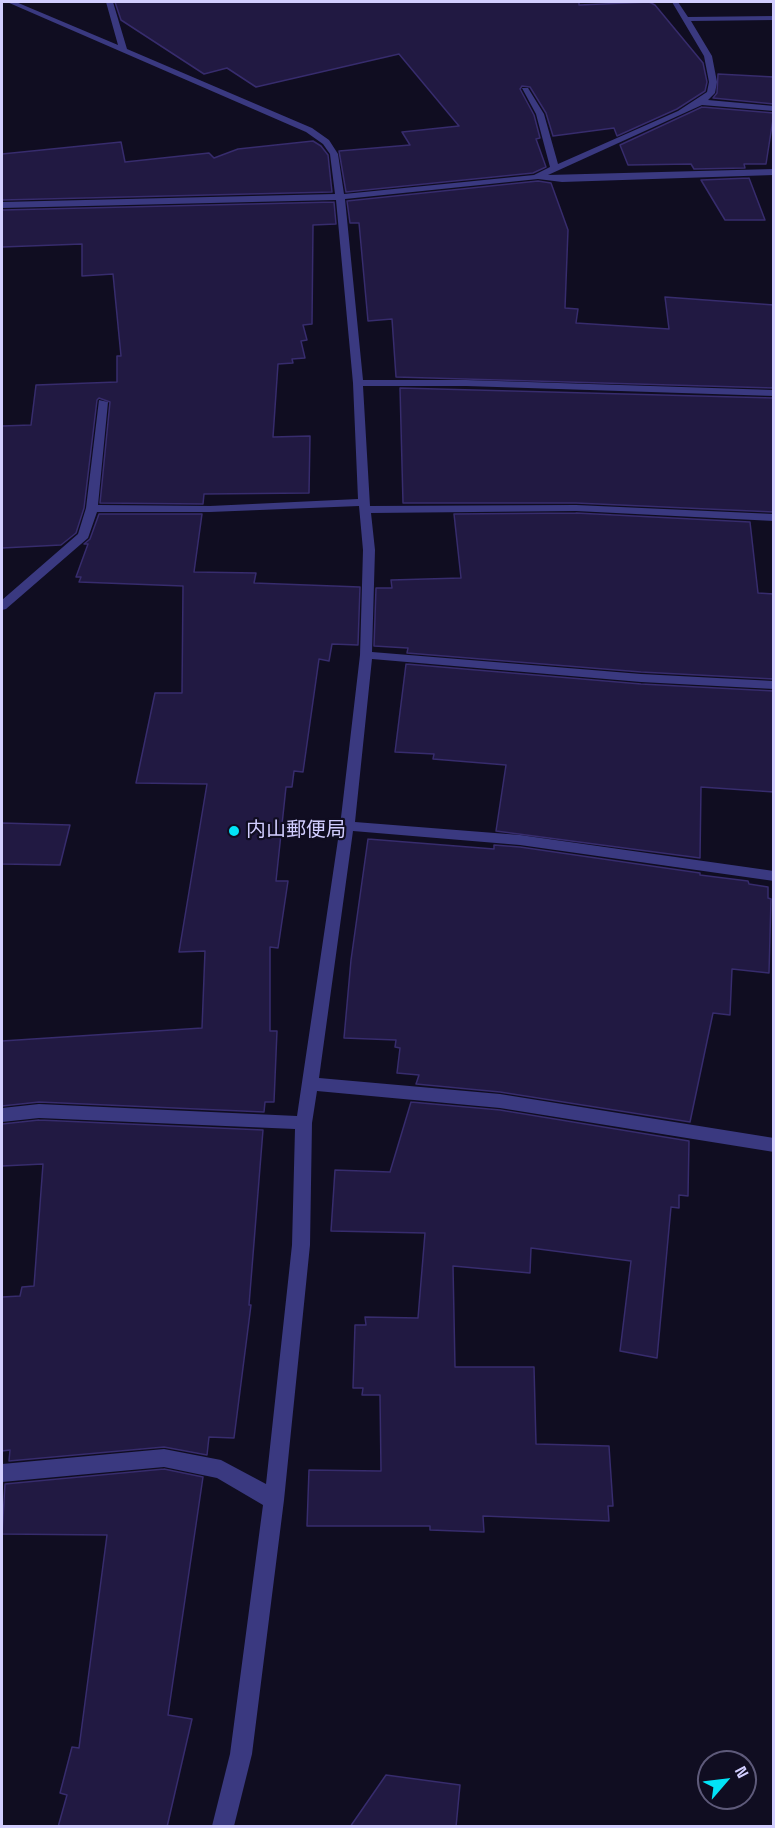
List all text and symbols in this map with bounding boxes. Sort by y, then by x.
place label: 内山郵便局 [246,819,346,843]
marker: 内山郵便局 [227,824,241,838]
north arrow [697,1750,757,1810]
text: N [730,1763,753,1782]

